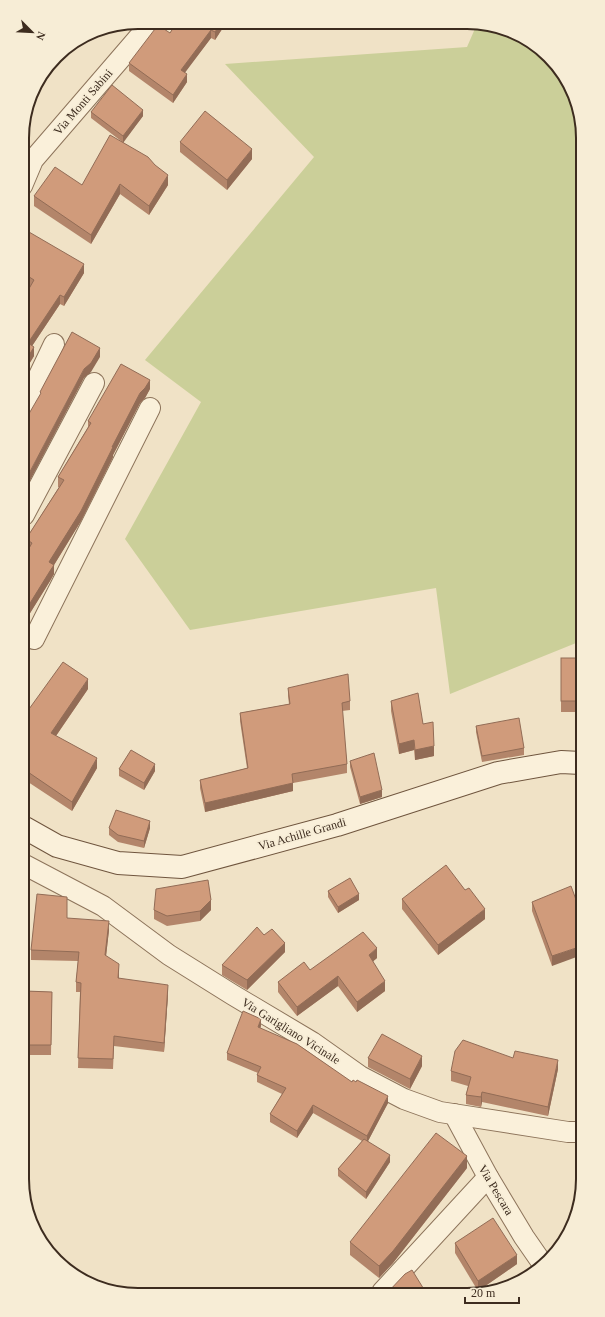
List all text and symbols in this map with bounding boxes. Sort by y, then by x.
north arrow [12,12,52,52]
text: N [34,30,48,42]
street label: Via Monti Sabini [51,66,116,138]
street label: Via Achille Grandi [257,815,348,853]
street label: Via Garigliano Vicinale [239,995,343,1067]
street label: Via Pescara [476,1162,517,1218]
scale bar [465,1279,519,1305]
text: 20 m [471,1286,496,1300]

